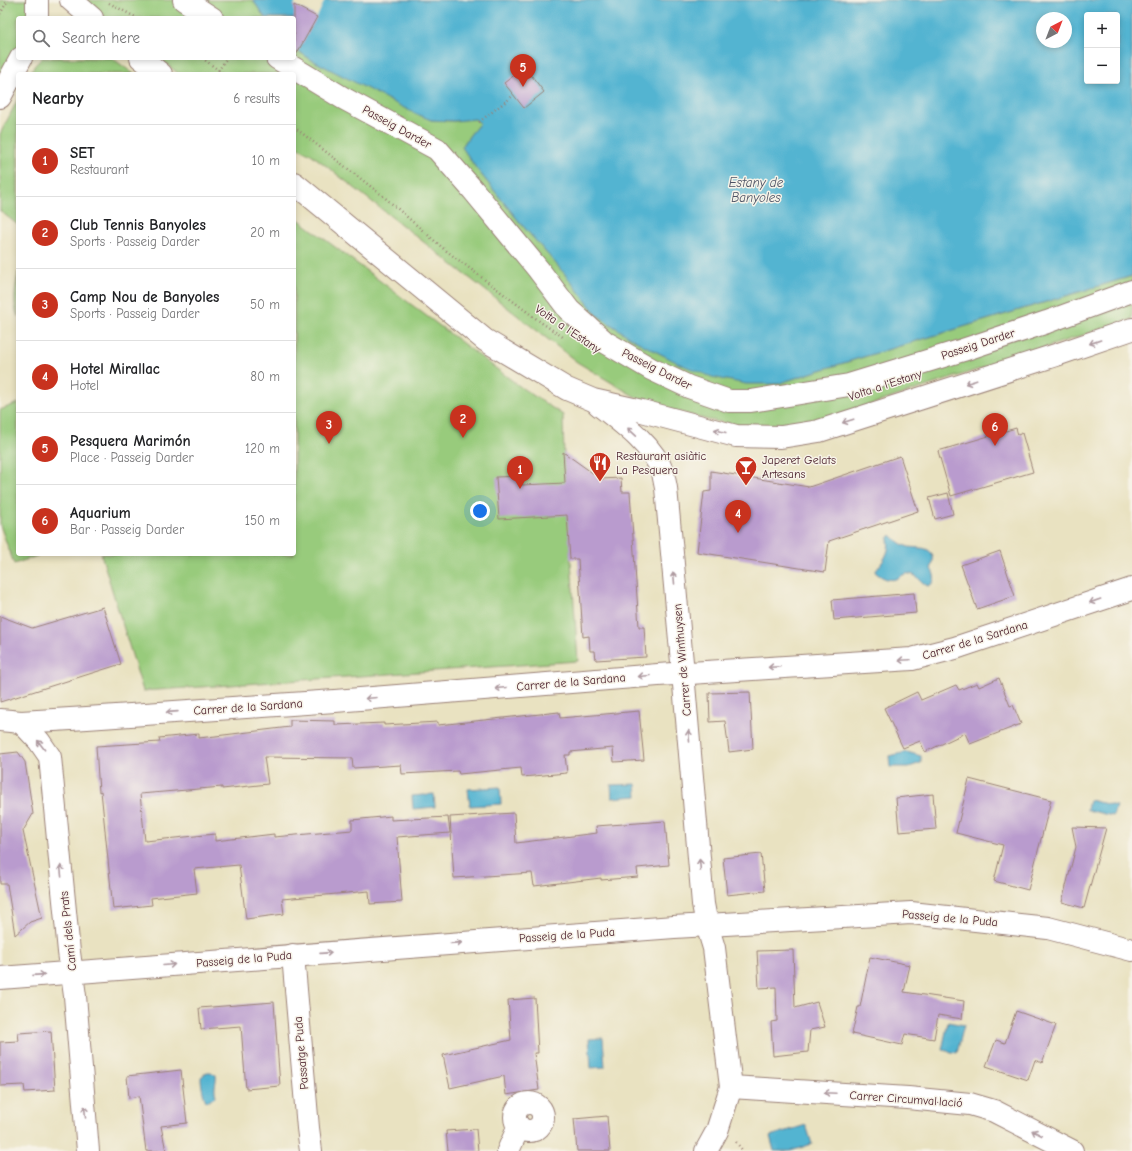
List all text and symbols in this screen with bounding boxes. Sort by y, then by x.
north arrow [1036,12,1072,48]
map controls [1084,12,1120,84]
button: + [1084,12,1120,48]
search box [16,16,296,60]
icon: search [30,27,52,49]
text: Search here [62,29,140,47]
button: − [1084,48,1120,84]
pin: 5 [510,54,536,87]
text: Nearby [32,89,83,108]
text: 6 results [233,91,280,106]
street label: Passeig Darder [360,102,434,152]
text: SET [70,144,95,162]
text: 1 [42,153,48,168]
text: 10 m [252,153,280,168]
text: Restaurant [70,162,129,177]
water label: Estany de Banyoles [729,175,784,205]
text: Club Tennis Banyoles [70,216,206,234]
text: 2 [42,225,48,240]
text: 20 m [250,225,280,240]
text: Sports · Passeig Darder [70,234,199,249]
text: Camp Nou de Banyoles [70,288,220,306]
text: 3 [42,297,48,312]
text: 50 m [250,297,280,312]
street label: Volta a l'Estany [532,302,604,357]
text: Sports · Passeig Darder [70,306,199,321]
street label: Passeig Darder [939,325,1017,363]
one-way arrow [1089,338,1101,346]
street label: Passeig Darder [620,345,695,393]
text: Hotel Mirallac [70,360,160,378]
street label: Volta a l'Estany [846,366,924,404]
text: 4 [42,369,48,384]
text: 80 m [250,369,280,384]
text: Hotel [70,378,99,393]
one-way arrow [965,379,978,386]
pin: 2 [450,405,476,438]
pin: 3 [316,411,342,444]
pin: 6 [982,413,1008,446]
one-way arrow [842,418,854,426]
one-way arrow [627,427,637,436]
one-way arrow [714,427,727,435]
text: Pesquera Marimón [70,432,191,450]
text: 5 [42,441,48,456]
text: 120 m [245,441,280,456]
place label: Restaurant asiàtic La Pesquera [616,449,706,477]
text: Place · Passeig Darder [70,450,194,465]
restaurant icon: Restaurant asiàtic La Pesquera [587,450,613,483]
place label: Japeret Gelats Artesans [762,453,836,481]
bar icon: Japeret Gelats Artesans [733,454,759,487]
pin: 1 [507,456,533,489]
pin: 4 [725,500,751,533]
your location [470,501,490,521]
text: Aquarium [70,504,131,522]
text: 6 [42,513,48,528]
text: 150 m [245,513,280,528]
text: Bar · Passeig Darder [70,522,184,537]
one-way arrow [670,572,678,585]
one-way arrow [1089,598,1102,605]
street label: Carrer de Winthuysen [670,603,694,717]
street label: Carrer de la Sardana [921,617,1029,663]
one-way arrow [898,656,911,663]
one-way arrow [768,664,781,671]
street label: Carrer de la Sardana [516,670,626,694]
one-way arrow [638,673,651,680]
one-way arrow [495,684,508,691]
one-way arrow [365,694,378,702]
street label: Carrer de la Sardana [193,696,303,718]
one-way arrow [166,709,179,716]
one-way arrow [685,730,692,743]
one-way arrow [37,739,46,750]
one-way arrow [696,859,703,872]
one-way arrow [58,865,65,878]
street label: Camí dels Prats [57,890,79,972]
street label: Passeig de la Puda [902,907,998,929]
street label: Passeig de la Puda [519,925,615,945]
one-way arrow [449,939,462,946]
street label: Passeig de la Puda [196,948,292,970]
one-way arrow [319,949,332,956]
one-way arrow [162,961,175,968]
one-way arrow [32,971,45,978]
street label: Passatge Puda [291,1016,311,1090]
street label: Carrer Circumval·lació [849,1088,963,1110]
one-way arrow [824,1090,837,1097]
one-way arrow [81,1106,89,1119]
one-way arrow [1031,1129,1043,1136]

